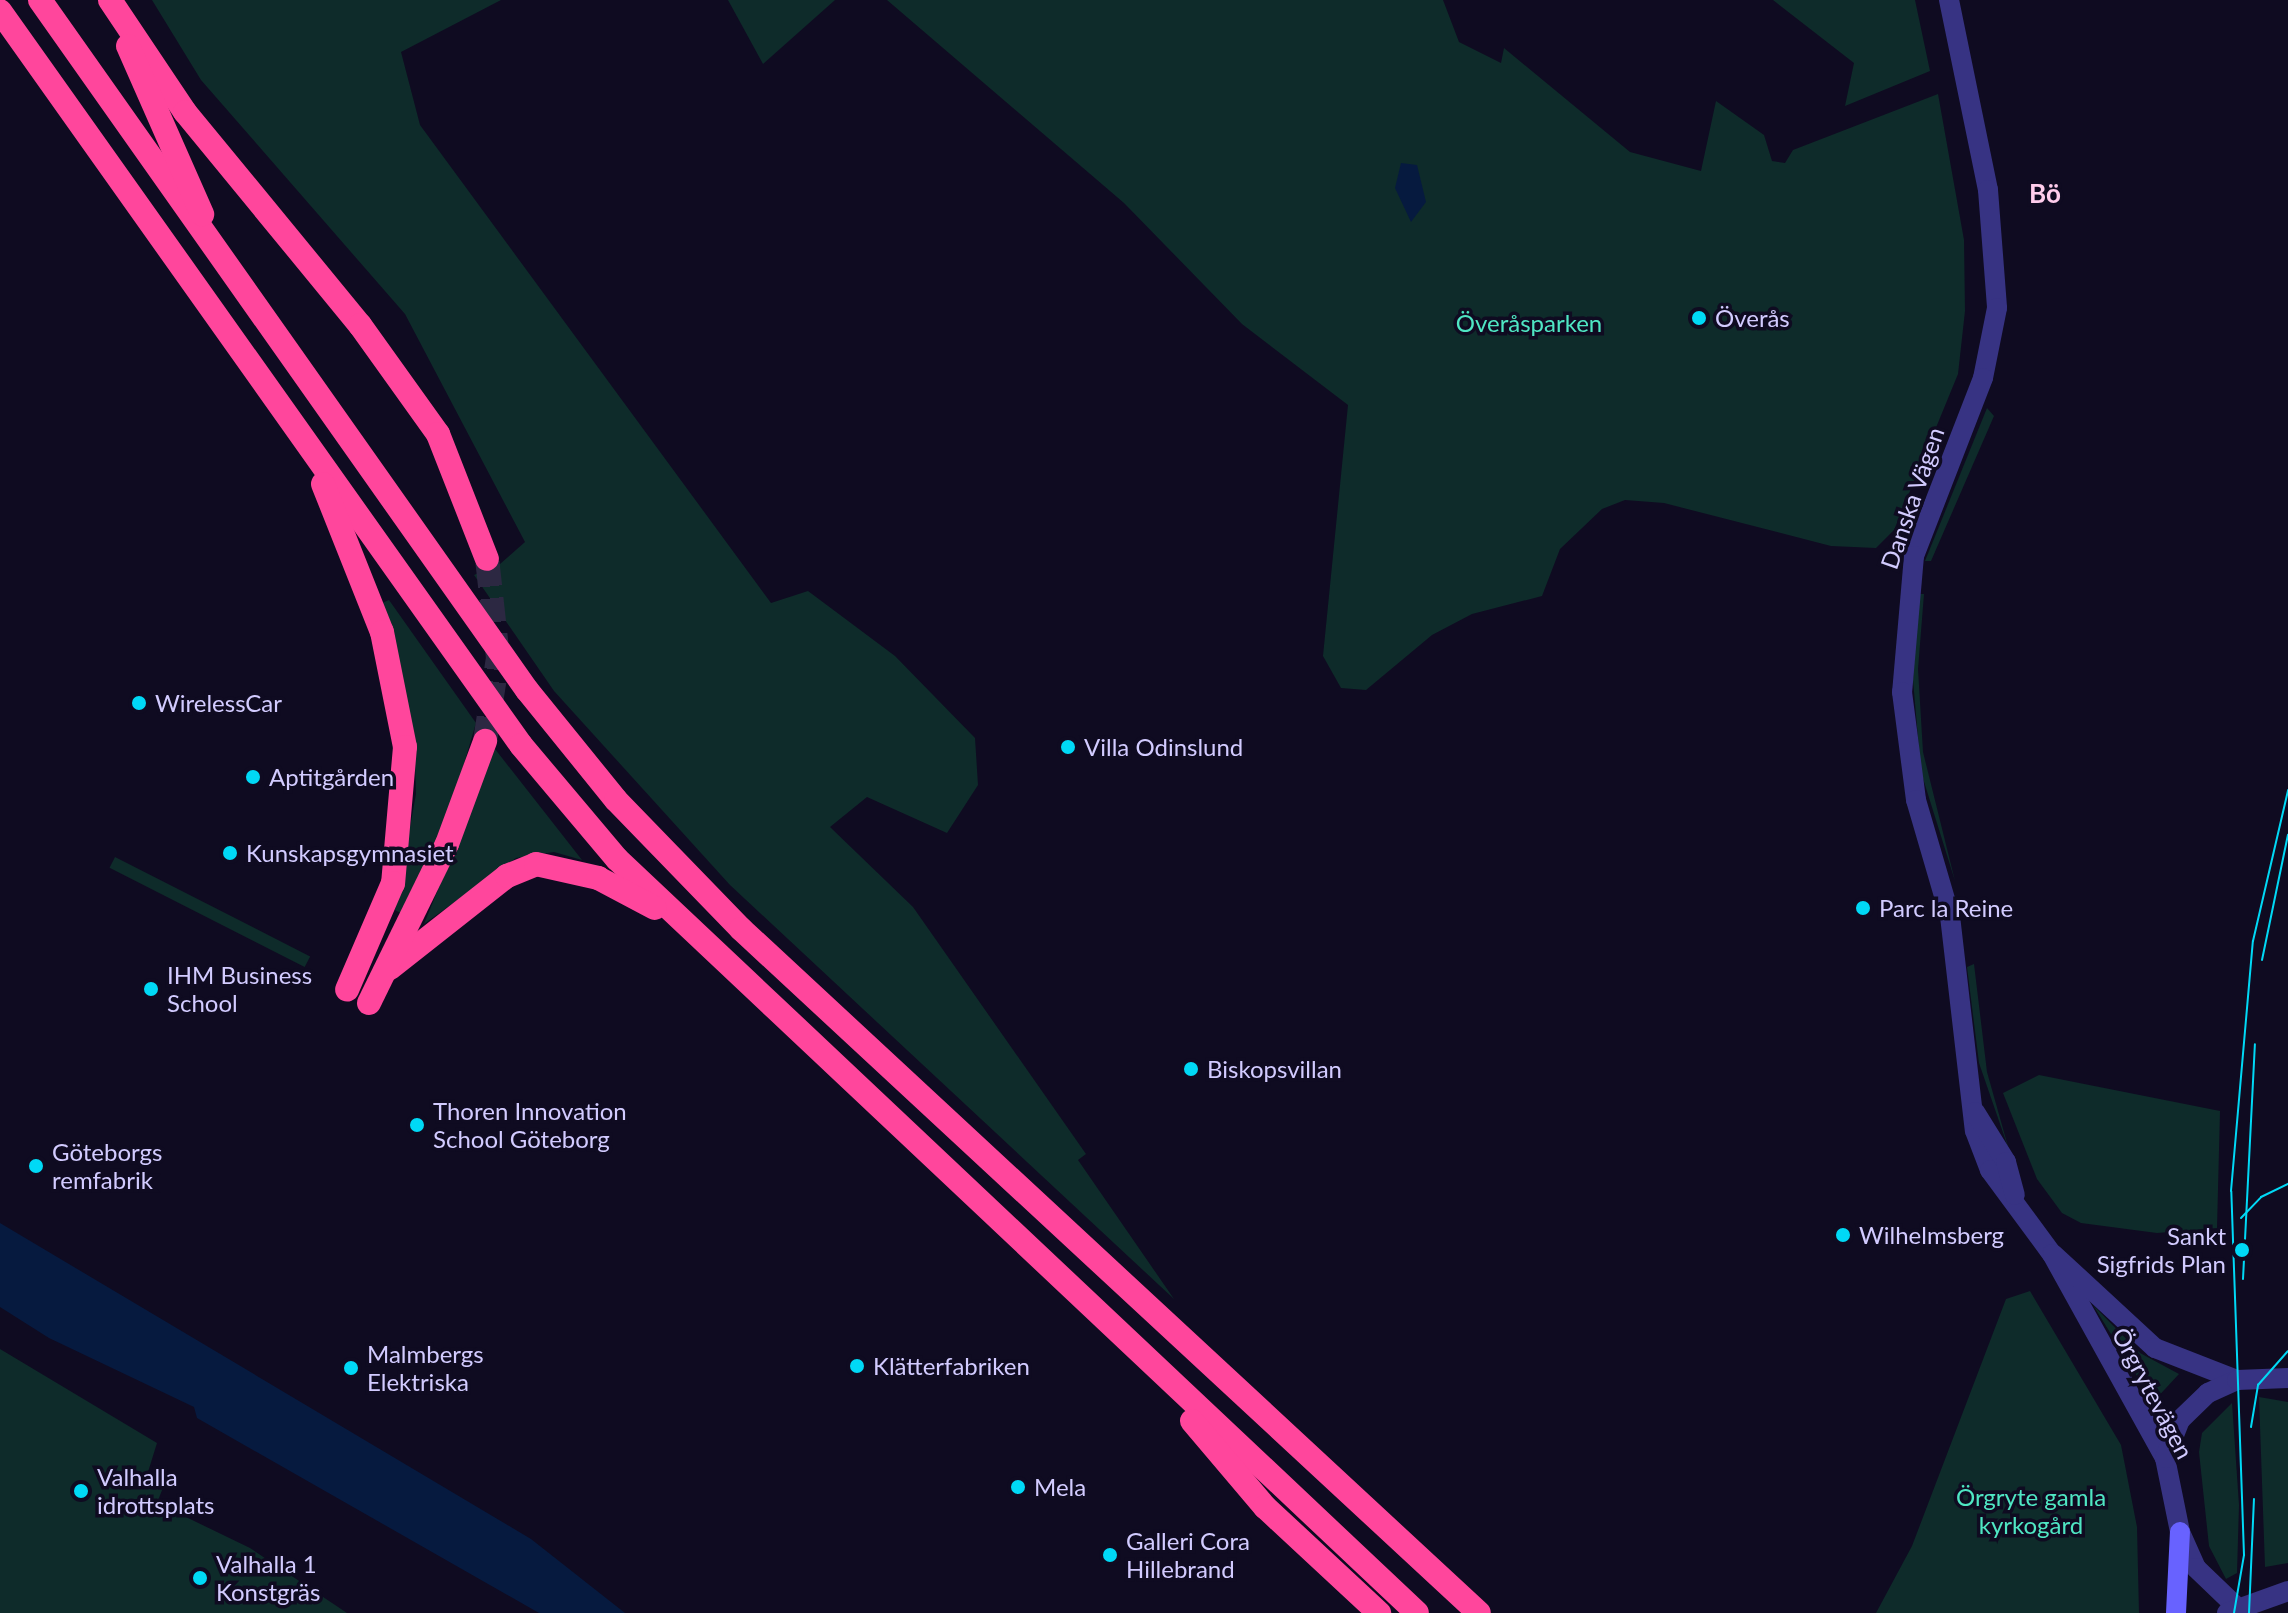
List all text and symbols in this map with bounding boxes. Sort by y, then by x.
district label: Bö [2029,178,2061,210]
place label: Överås [1715,304,1790,332]
park label: Överåsparken [1456,309,1602,337]
marker: Överås [1690,309,1708,327]
street label: Danska Vägen [1874,423,1950,573]
place label: WirelessCar [155,689,282,717]
marker: WirelessCar [130,694,148,712]
place label: Villa Odinslund [1084,733,1243,761]
marker: Villa Odinslund [1059,738,1077,756]
place label: Aptitgården [269,763,394,791]
marker: Aptitgården [244,768,262,786]
place label: Kunskapsgymnasiet [246,839,454,867]
marker: Kunskapsgymnasiet [221,844,239,862]
place label: Parc la Reine [1879,894,2013,922]
marker: Parc la Reine [1854,899,1872,917]
place label: IHM Business School [167,961,312,1017]
marker: IHM Business School [142,980,160,998]
place label: Biskopsvillan [1207,1055,1342,1083]
marker: Biskopsvillan [1182,1060,1200,1078]
place label: Thoren Innovation School Göteborg [433,1097,627,1153]
marker: Thoren Innovation School Göteborg [408,1116,426,1134]
place label: Göteborgs remfabrik [52,1138,162,1194]
marker: Göteborgs remfabrik [27,1157,45,1175]
place label: Wilhelmsberg [1859,1221,2004,1249]
place label: Sankt Sigfrids Plan [2097,1222,2226,1278]
marker: Wilhelmsberg [1834,1226,1852,1244]
marker: Sankt Sigfrids Plan [2233,1241,2251,1259]
street label: Örgrytevägen [2106,1323,2200,1463]
place label: Malmbergs Elektriska [367,1340,484,1396]
place label: Klätterfabriken [873,1352,1030,1380]
marker: Klätterfabriken [848,1357,866,1375]
marker: Malmbergs Elektriska [342,1359,360,1377]
place label: Valhalla idrottsplats [97,1463,215,1519]
place label: Mela [1034,1473,1086,1501]
marker: Mela [1009,1478,1027,1496]
marker: Valhalla idrottsplats [72,1482,90,1500]
park label: Örgryte gamla kyrkogård [1956,1483,2106,1539]
place label: Galleri Cora Hillebrand [1126,1527,1250,1583]
marker: Galleri Cora Hillebrand [1101,1546,1119,1564]
place label: Valhalla 1 Konstgräs [216,1550,320,1606]
marker: Valhalla 1 Konstgräs [191,1569,209,1587]

